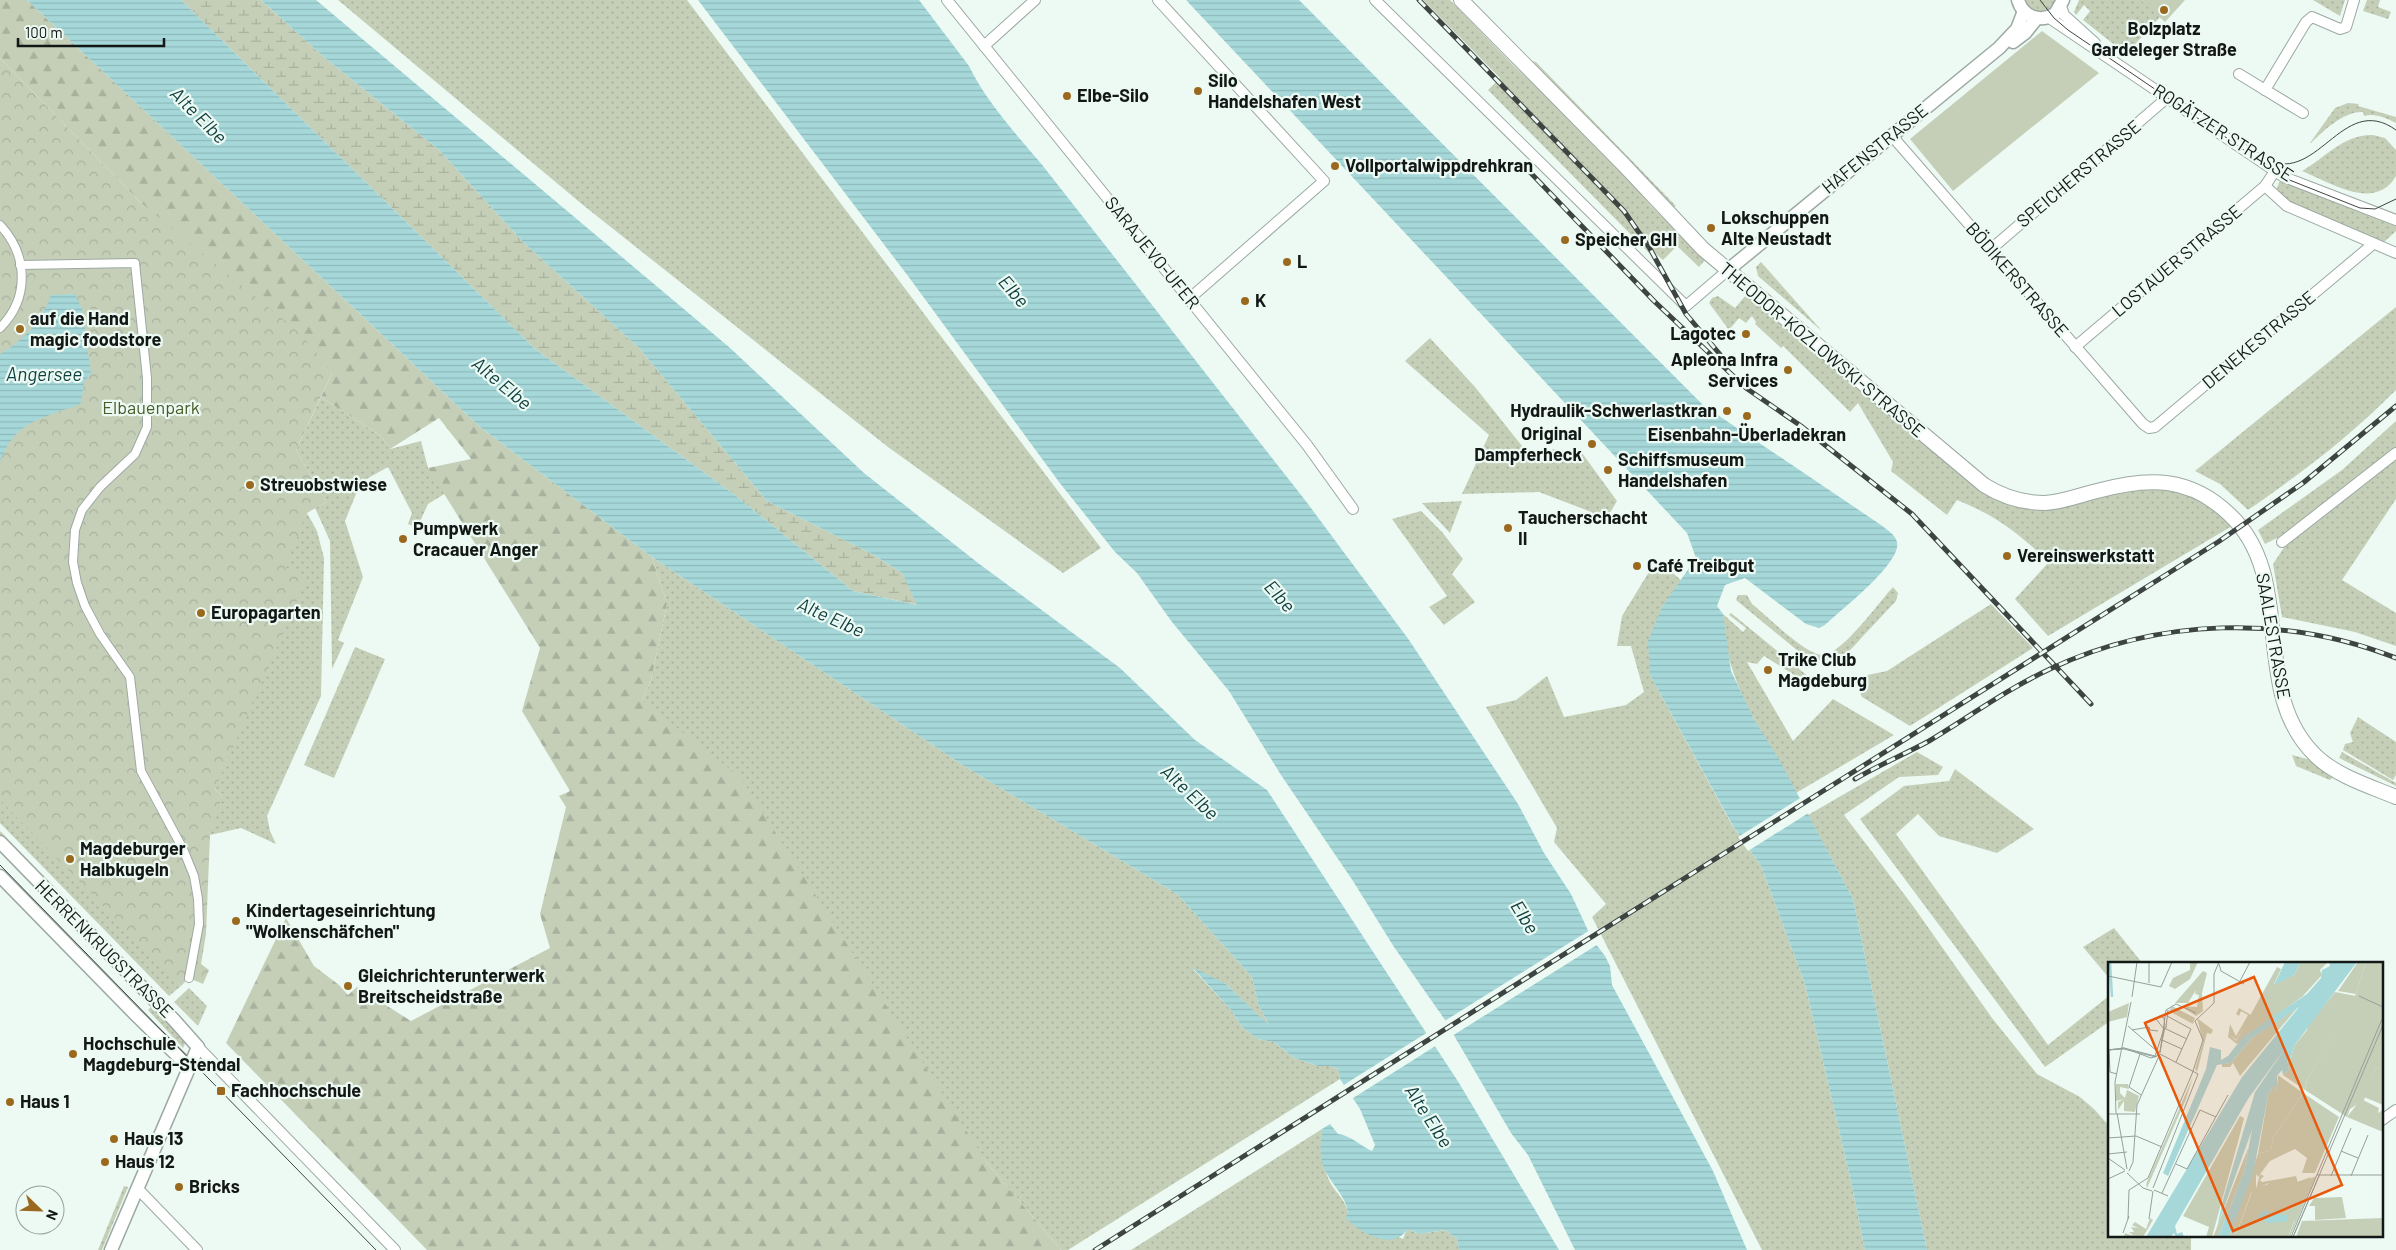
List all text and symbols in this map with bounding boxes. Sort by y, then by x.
marker: Bolzplatz Gardeleger Straße [2158,4,2170,16]
scale bar [18,15,164,47]
place label: Bolzplatz Gardeleger Straße [2091,17,2237,60]
text: 100 m [25,23,63,41]
place label: Silo Handelshafen West [1208,69,1361,112]
street label: ROGÄTZER STRASSE [2149,79,2298,186]
water label: Alte Elbe [166,82,233,148]
place label: Elbe-Silo [1077,84,1149,106]
marker: Silo Handelshafen West [1192,85,1204,97]
marker: Elbe-Silo [1061,90,1073,102]
street label: HAFENSTRASSE [1817,99,1932,198]
street label: SPEICHERSTRASSE [2012,115,2145,232]
place label: Vollportalwippdrehkran [1345,154,1533,176]
marker: Vollportalwippdrehkran [1329,160,1341,172]
street label: SARAJEVO-UFER [1101,192,1205,313]
street label: LOSTAUER STRASSE [2107,199,2246,321]
place label: Lokschuppen Alte Neustadt [1721,206,1832,249]
street label: BÖDIKERSTRASSE [1962,217,2074,341]
marker: Lokschuppen Alte Neustadt [1705,222,1717,234]
place label: Speicher GHI [1575,228,1677,250]
marker: Speicher GHI [1559,234,1571,246]
place label: L [1297,250,1307,272]
marker: L [1281,256,1293,268]
street label: THEODOR-KOZLOWSKI-STRASSE [1716,257,1930,441]
water label: Elbe [994,270,1035,312]
street label: DENEKESTRASSE [2197,286,2319,393]
place label: K [1255,289,1266,311]
marker: K [1239,295,1251,307]
place label: auf die Hand magic foodstore [30,307,161,350]
place label: Lagotec [1670,322,1736,344]
marker: auf die Hand magic foodstore [14,323,26,335]
marker: Lagotec [1740,328,1752,340]
place label: Apleona Infra Services [1671,348,1778,391]
water label: Alte Elbe [468,351,537,414]
water label: Angersee [6,362,82,385]
marker: Apleona Infra Services [1782,364,1794,376]
park label: Elbauenpark [102,396,200,418]
place label: Hydraulik-Schwerlastkran [1510,399,1717,421]
marker: Hydraulik-Schwerlastkran [1721,405,1733,417]
marker: Eisenbahn-Überladekran [1741,410,1753,422]
place label: Original Dampferheck [1474,422,1582,465]
place label: Eisenbahn-Überladekran [1648,423,1846,445]
marker: Original Dampferheck [1586,438,1598,450]
place label: Schiffsmuseum Handelshafen [1618,448,1744,491]
marker: Schiffsmuseum Handelshafen [1602,464,1614,476]
place label: Streuobstwiese [260,473,387,495]
marker: Streuobstwiese [244,479,256,491]
place label: Taucherschacht II [1518,506,1648,549]
place label: Pumpwerk Cracauer Anger [413,517,538,560]
marker: Taucherschacht II [1502,522,1514,534]
marker: Pumpwerk Cracauer Anger [397,533,409,545]
place label: Vereinswerkstatt [2017,544,2155,566]
marker: Vereinswerkstatt [2001,550,2013,562]
place label: Café Treibgut [1647,554,1755,576]
marker: Café Treibgut [1631,560,1643,572]
street label: SAALESTRASSE [2252,571,2296,701]
water label: Elbe [1260,575,1301,617]
water label: Alte Elbe [794,592,868,641]
place label: Europagarten [211,601,321,623]
marker: Europagarten [195,607,207,619]
place label: Trike Club Magdeburg [1778,648,1867,691]
marker: Trike Club Magdeburg [1762,664,1774,676]
water label: Alte Elbe [1157,759,1224,824]
place label: Magdeburger Halbkugeln [80,837,186,880]
marker: Magdeburger Halbkugeln [64,853,76,865]
street label: HERRENKRUGSTRASSE [31,875,178,1022]
water label: Elbe [1506,896,1545,938]
place label: Kindertageseinrichtung "Wolkenschäfchen" [246,899,436,942]
marker: Kindertageseinrichtung "Wolkenschäfchen" [230,915,242,927]
inset map [2108,962,2384,1238]
place label: Gleichrichterunterwerk Breitscheidstraße [358,964,545,1007]
marker: Gleichrichterunterwerk Breitscheidstraße [342,980,354,992]
place label: Hochschule Magdeburg-Stendal [83,1032,240,1075]
marker: Hochschule Magdeburg-Stendal [67,1048,79,1060]
place label: Fachhochschule [231,1079,361,1101]
water label: Alte Elbe [1401,1080,1458,1152]
marker: Fachhochschule [215,1085,227,1097]
place label: Haus 1 [20,1090,70,1112]
marker: Haus 1 [4,1096,16,1108]
place label: Haus 13 [124,1127,183,1149]
marker: Haus 13 [108,1133,120,1145]
place label: Haus 12 [115,1150,175,1172]
marker: Haus 12 [99,1156,111,1168]
place label: Bricks [189,1175,240,1197]
marker: Bricks [173,1181,185,1193]
north arrow [15,1185,65,1235]
text: N [43,1208,62,1223]

